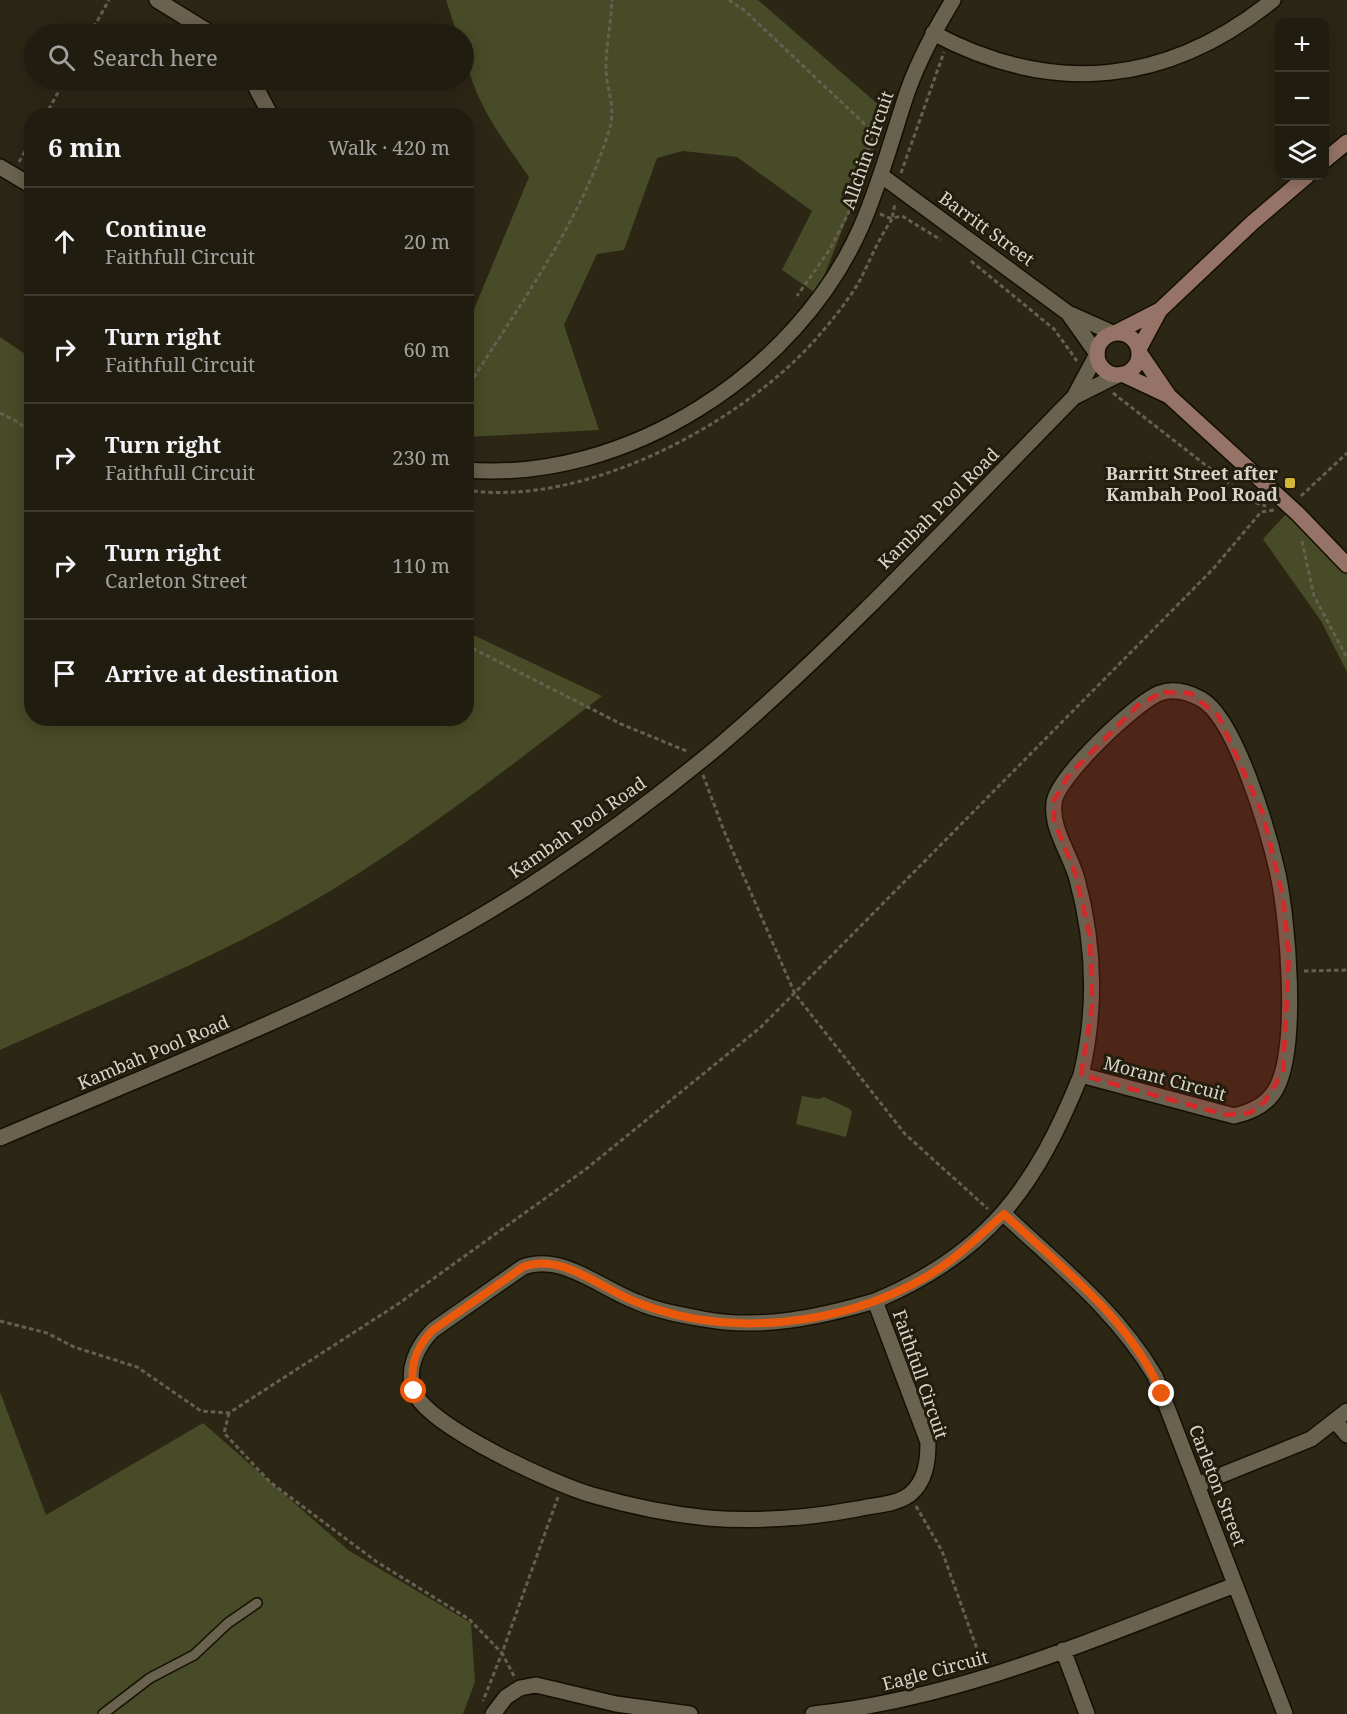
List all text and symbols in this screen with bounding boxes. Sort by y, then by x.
map controls [1275,18,1329,180]
button: + [1275,18,1329,72]
search box [24,24,474,90]
icon: search [45,41,78,74]
text: Search here [93,42,218,72]
button: − [1275,72,1329,126]
street label: Allchin Circuit [835,88,899,212]
button: layers [1275,126,1329,180]
text: 6 min [48,129,122,165]
text: Walk · 420 m [328,134,450,161]
street label: Barritt Street [935,185,1039,271]
text: Continue [105,213,207,243]
icon: ahead [48,225,81,258]
text: 20 m [404,228,450,255]
text: Faithfull Circuit [105,243,255,270]
text: Turn right [105,321,221,351]
icon: right [48,333,81,366]
text: 60 m [404,336,450,363]
text: Faithfull Circuit [105,351,255,378]
text: Turn right [105,429,221,459]
icon: right [48,441,81,474]
street label: Kambah Pool Road [872,442,1004,574]
text: 230 m [392,444,450,471]
text: Faithfull Circuit [105,459,255,486]
place label: Barritt Street after Kambah Pool Road [1106,461,1279,506]
marker: Barritt Street after Kambah Pool Road [1283,476,1297,490]
text: Turn right [105,537,221,567]
icon: right [48,549,81,582]
text: 110 m [392,552,450,579]
text: Carleton Street [105,567,247,594]
icon: arrive [48,657,81,690]
text: Arrive at destination [105,658,339,688]
street label: Kambah Pool Road [504,771,650,883]
street label: Kambah Pool Road [74,1009,232,1095]
street label: Morant Circuit [1101,1050,1229,1106]
street label: Faithfull Circuit [888,1306,954,1442]
route start [400,1377,426,1403]
route end [1148,1380,1174,1406]
street label: Carleton Street [1184,1421,1252,1549]
street label: Eagle Circuit [879,1644,991,1696]

